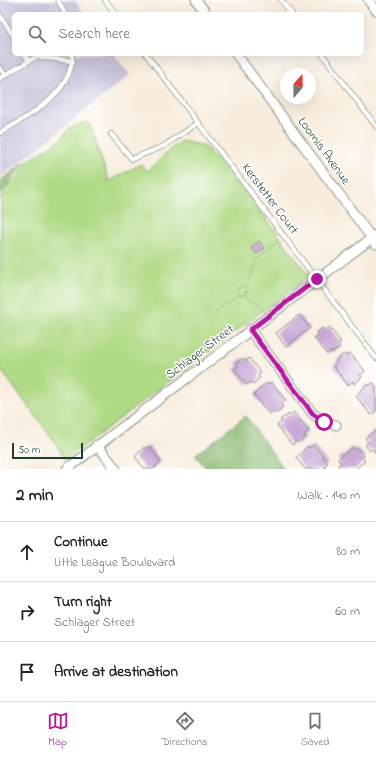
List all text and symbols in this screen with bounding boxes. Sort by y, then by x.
search box [12,12,364,56]
icon: search [26,23,48,45]
text: Search here [58,23,130,45]
north arrow [280,68,316,104]
street label: Loomis Avenue [293,113,355,189]
street label: Kerstetter Court [237,160,303,239]
route end [308,270,326,288]
street label: Schlager Street [162,320,239,385]
route start [315,413,333,431]
scale bar [12,441,83,460]
text: 50 m [18,442,40,458]
text: 2 min [16,483,53,508]
text: Walk · 140 m [297,486,360,505]
text: Continue [54,531,108,553]
icon: ahead [16,541,38,563]
text: 80 m [336,542,360,561]
text: Little League Boulevard [54,553,175,572]
text: Turn right [54,591,112,613]
icon: right [16,601,38,623]
text: 60 m [335,602,360,621]
text: Schlager Street [54,613,135,632]
icon: arrive [16,661,38,683]
text: Arrive at destination [54,661,178,683]
tab: Map [47,710,69,750]
tab: Directions [162,710,207,750]
tab: Saved [301,710,329,750]

